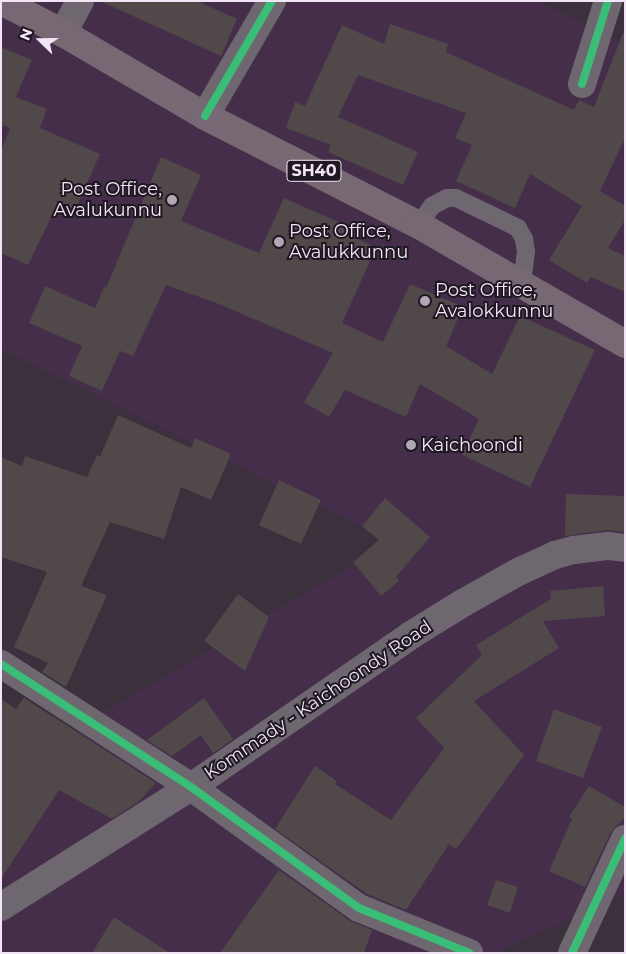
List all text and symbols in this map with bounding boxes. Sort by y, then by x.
north arrow [15,15,65,65]
text: N [16,26,37,43]
road number: SH40 [285,158,343,185]
place label: Post Office, Avalukunnu [53,179,162,222]
marker: Post Office, Avalukunnu [166,194,178,206]
place label: Post Office, Avalukkunnu [289,221,408,264]
marker: Post Office, Avalukkunnu [273,236,285,248]
place label: Post Office, Avalokkunnu [435,280,553,322]
marker: Post Office, Avalokkunnu [419,295,431,307]
place label: Kaichoondi [421,434,523,456]
marker: Kaichoondi [405,439,417,451]
street label: Kommady - Kaichoondy Road [200,616,436,784]

